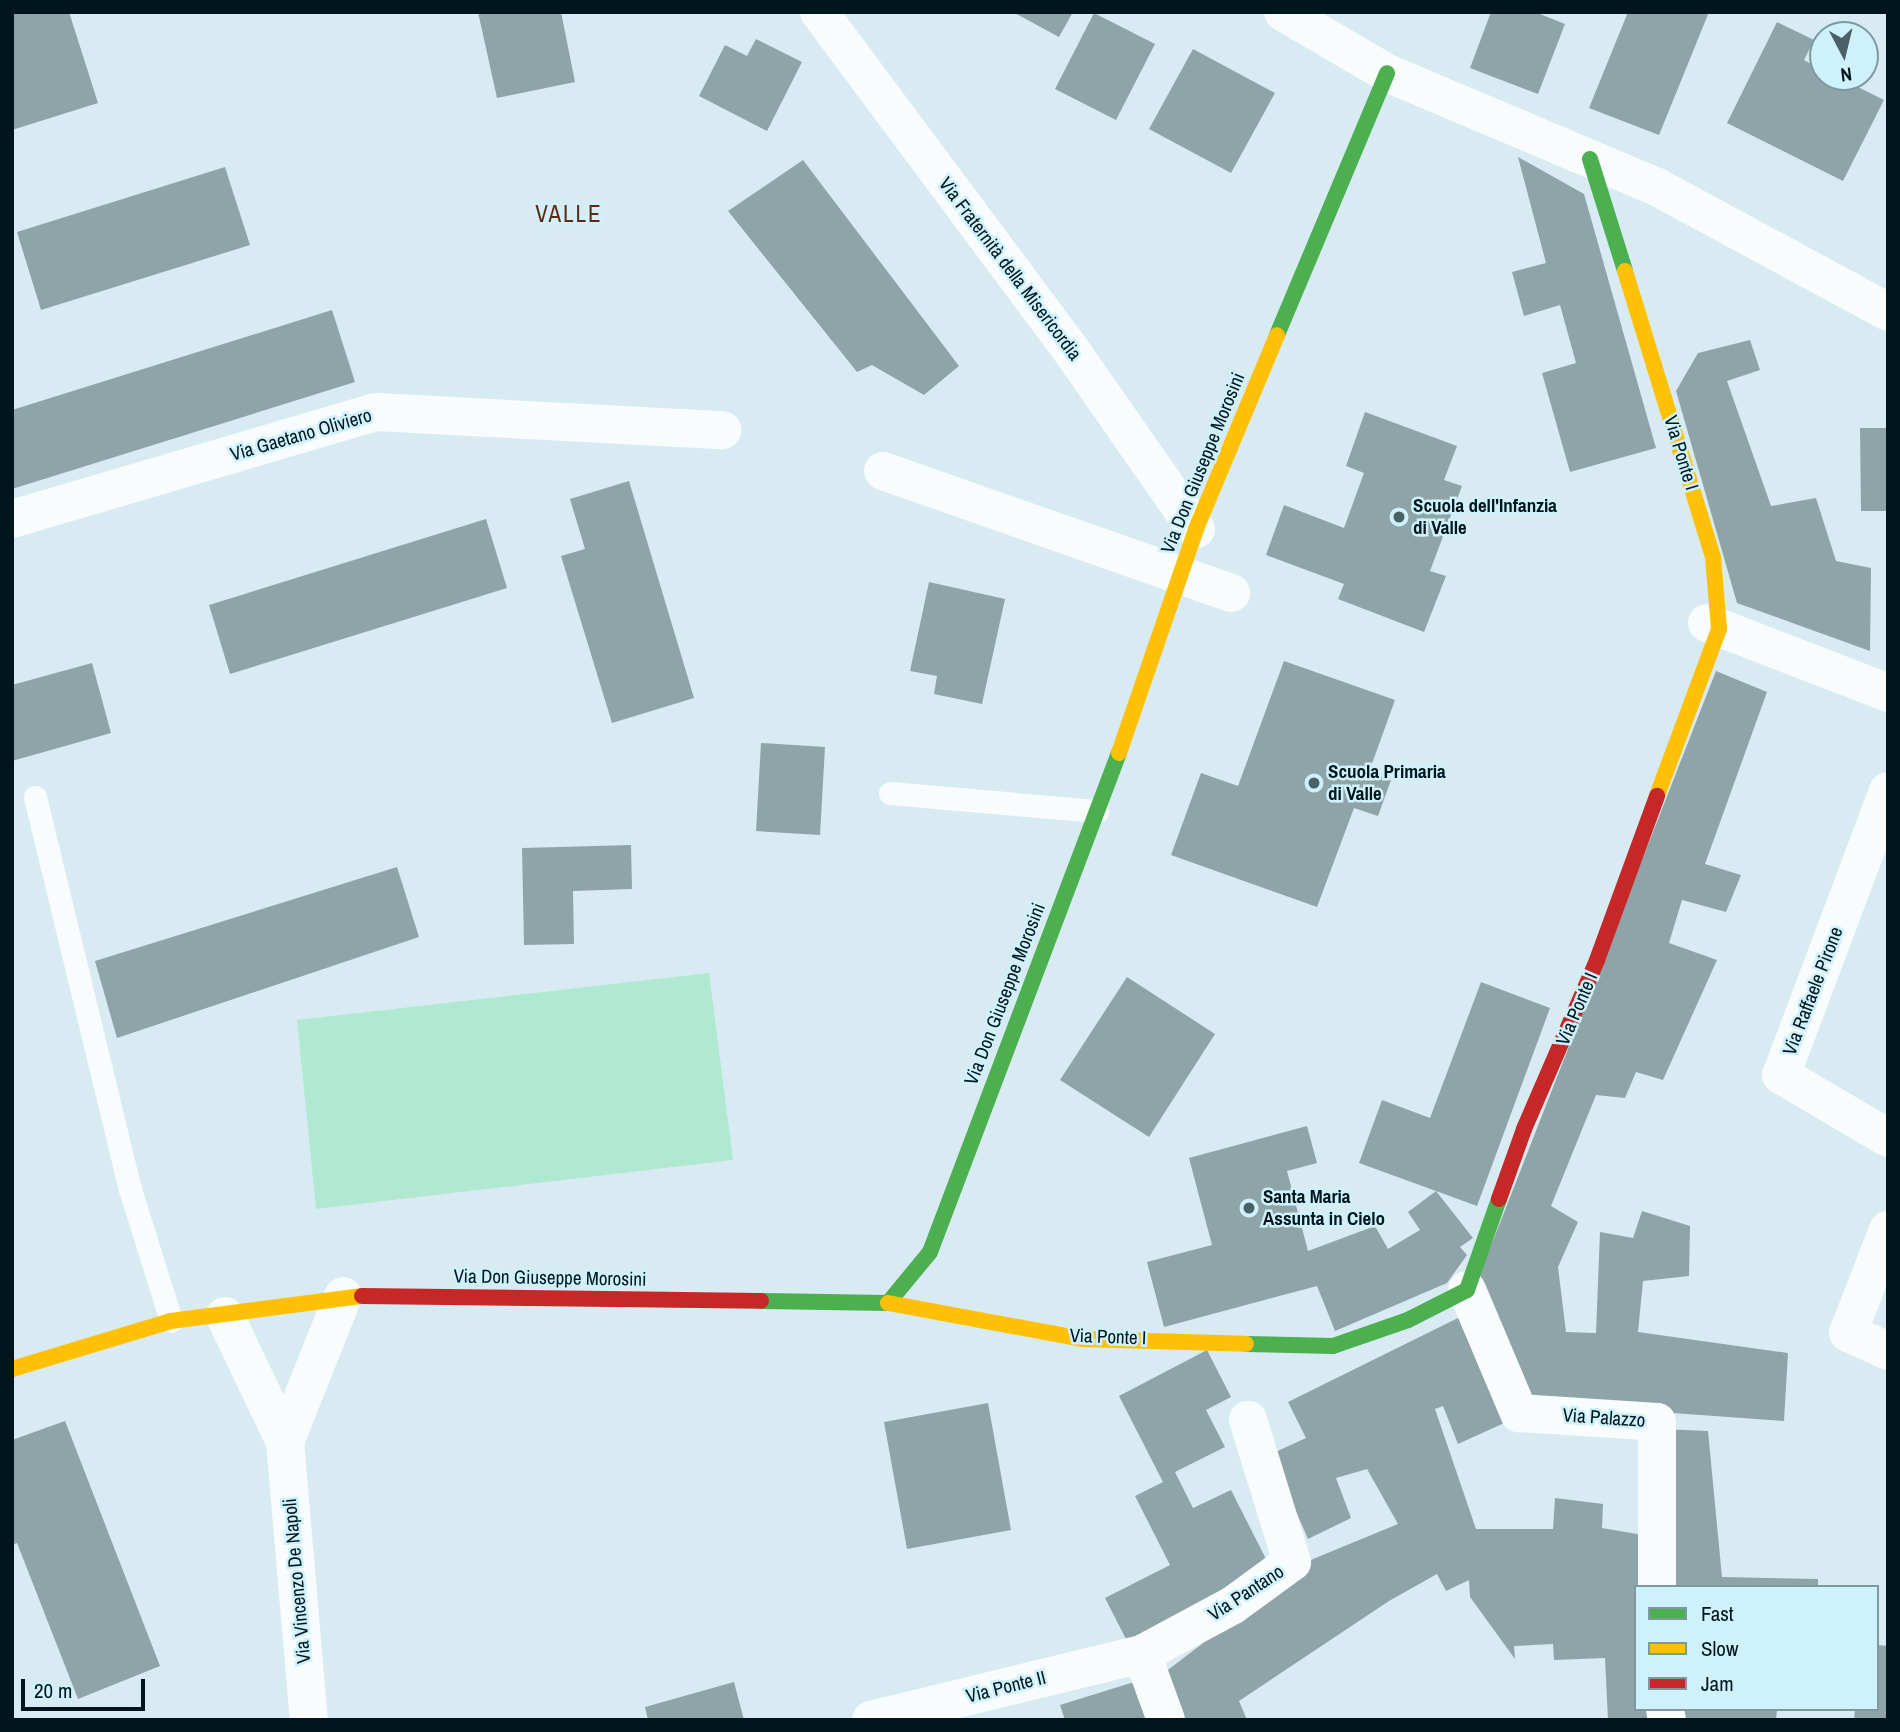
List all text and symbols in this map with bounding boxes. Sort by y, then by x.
north arrow [1809,21,1879,91]
text: N [1839,61,1853,88]
street label: Via Fraternità della Misericordia [934,173,1086,365]
district label: VALLE [536,200,602,228]
street label: Via Don Giuseppe Morosini [1156,369,1250,557]
street label: Via Gaetano Oliviero [228,404,374,466]
street label: Via Ponte I [1659,413,1703,493]
place label: Scuola dell'Infanzia di Valle [1413,495,1557,539]
marker: Scuola dell'Infanzia di Valle [1391,509,1407,525]
place label: Scuola Primaria di Valle [1328,761,1446,805]
marker: Scuola Primaria di Valle [1306,775,1322,791]
street label: Via Don Giuseppe Morosini [960,900,1050,1088]
street label: Via Raffaele Pirone [1778,924,1848,1058]
street label: Via Ponte I [1551,969,1603,1049]
place label: Santa Maria Assunta in Cielo [1263,1186,1385,1230]
marker: Santa Maria Assunta in Cielo [1241,1200,1257,1216]
street label: Via Don Giuseppe Morosini [453,1265,647,1291]
street label: Via Ponte I [1069,1324,1147,1350]
street label: Via Palazzo [1562,1404,1646,1432]
street label: Via Vincenzo De Napoli [278,1497,316,1665]
street label: Via Pantano [1204,1560,1288,1626]
legend [1634,1585,1879,1711]
text: Fast [1701,1599,1734,1628]
text: Slow [1701,1634,1738,1663]
scale bar [24,1666,149,1710]
street label: Via Ponte II [964,1666,1048,1708]
text: Jam [1701,1669,1734,1698]
text: 20 m [34,1676,72,1705]

